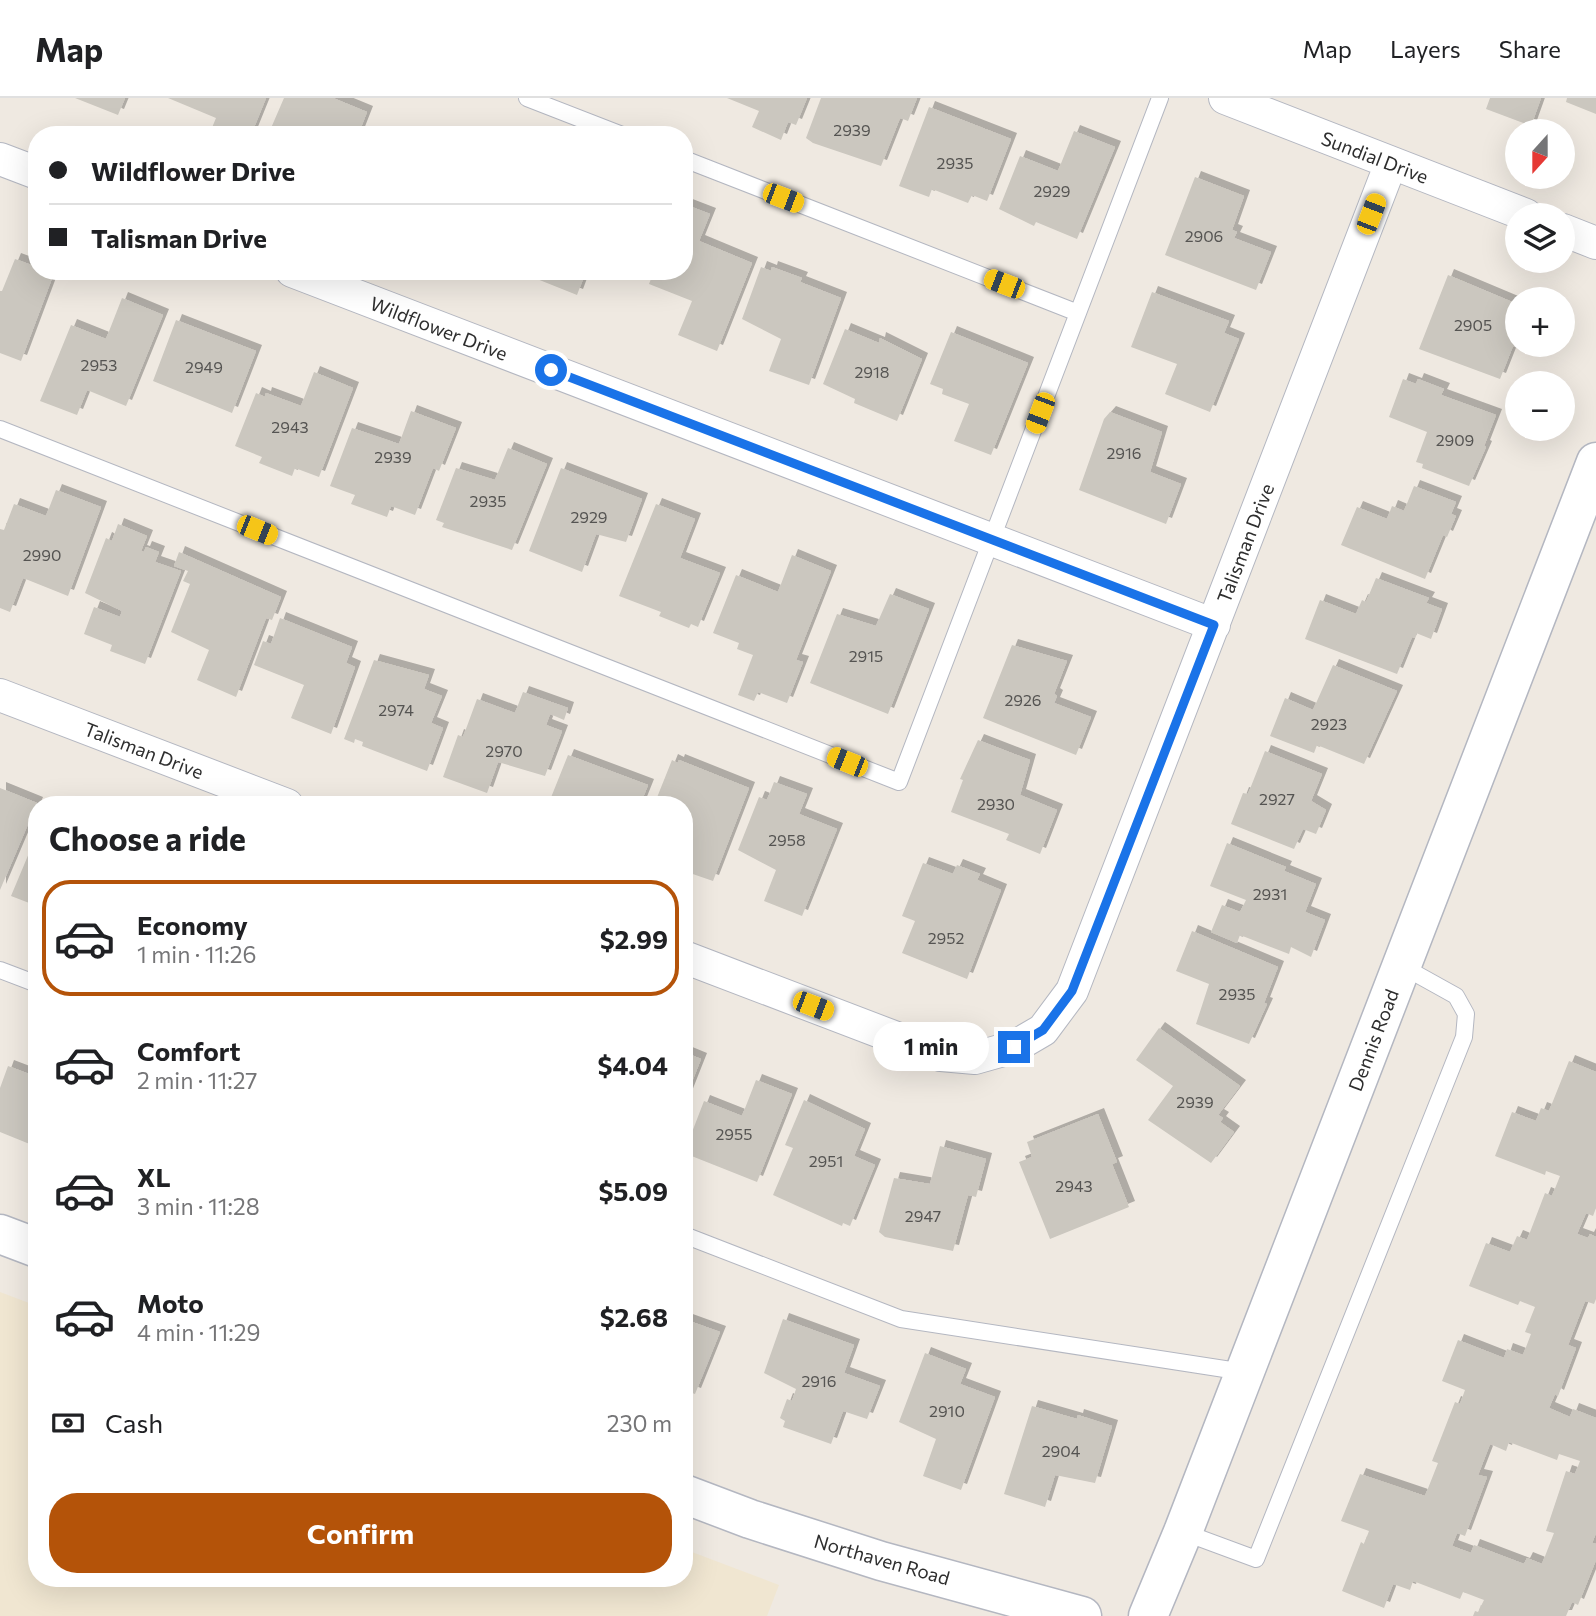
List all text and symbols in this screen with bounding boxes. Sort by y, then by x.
text: Map [35,28,103,69]
text: Map [1303,34,1352,63]
text: Layers [1390,34,1461,63]
text: Share [1499,34,1561,63]
north arrow [1505,119,1575,189]
map controls [1505,119,1575,441]
house number: 2939 [833,120,871,139]
street label: Sundial Drive [1318,126,1432,188]
house number: 2935 [937,153,973,172]
text: Wildflower Drive [91,155,295,186]
car [760,181,807,215]
house number: 2929 [1033,181,1071,200]
car [1354,191,1389,237]
button: layers [1505,203,1575,273]
text: Talisman Drive [91,222,267,253]
house number: 2906 [1185,226,1223,245]
car [981,267,1028,301]
button: + [1505,287,1575,357]
street label: Wildflower Drive [367,291,511,365]
house number: 2905 [1454,315,1492,334]
route start [535,354,567,386]
house number: 2953 [81,355,117,374]
house number: 2949 [185,357,223,376]
house number: 2918 [854,362,890,381]
button: − [1505,371,1575,441]
car [1023,390,1058,436]
house number: 2943 [271,417,309,436]
house number: 2909 [1436,430,1474,449]
house number: 2916 [1106,443,1142,462]
house number: 2939 [374,447,412,466]
street label: Talisman Drive [1212,480,1278,606]
house number: 2935 [470,491,506,510]
house number: 2929 [570,507,608,526]
car [234,512,281,548]
house number: 2990 [23,545,61,564]
house number: 2915 [849,646,883,665]
house number: 2926 [1004,690,1042,709]
house number: 2974 [378,700,414,719]
house number: 2923 [1311,714,1347,733]
street label: Talisman Drive [81,717,207,783]
house number: 2970 [485,741,523,760]
car [824,744,871,780]
house number: 2927 [1259,789,1295,808]
house number: 2930 [977,794,1015,813]
text: Choose a ride [49,818,246,858]
house number: 2958 [768,830,806,849]
house number: 2931 [1253,884,1287,903]
icon: car [53,907,116,970]
text: Economy [137,909,248,940]
text: $2.99 [600,923,668,954]
house number: 2952 [928,928,964,947]
text: 1 min · 11:26 [137,940,256,968]
house number: 2935 [1219,984,1255,1003]
street label: Dennis Road [1343,986,1403,1094]
car [790,989,837,1023]
callout: 1 min [874,1023,990,1072]
route end [998,1031,1030,1063]
text: 1 min [904,1032,958,1060]
icon: car [53,1033,116,1096]
text: Comfort [137,1035,240,1066]
text: $4.04 [597,1049,668,1080]
text: 2 min · 11:27 [137,1066,257,1094]
house number: 2939 [1176,1092,1214,1111]
house number: 2955 [716,1124,752,1143]
house number: 2951 [809,1151,843,1170]
icon: car [53,1159,116,1222]
text: XL [137,1161,171,1192]
text: $5.09 [598,1175,668,1206]
house number: 2943 [1055,1176,1093,1195]
text: 3 min · 11:28 [137,1192,260,1220]
house number: 2947 [905,1206,941,1225]
icon: car [53,1285,116,1348]
text: Moto [137,1287,204,1318]
text: $2.68 [600,1301,668,1332]
text: 4 min · 11:29 [137,1318,260,1346]
house number: 2916 [801,1371,837,1390]
house number: 2910 [929,1401,965,1420]
icon: cash [49,1404,87,1442]
text: Cash [105,1407,163,1438]
text: 230 m [607,1409,672,1437]
house number: 2904 [1042,1441,1081,1460]
button: Confirm [49,1493,672,1573]
street label: Northaven Road [812,1529,952,1589]

